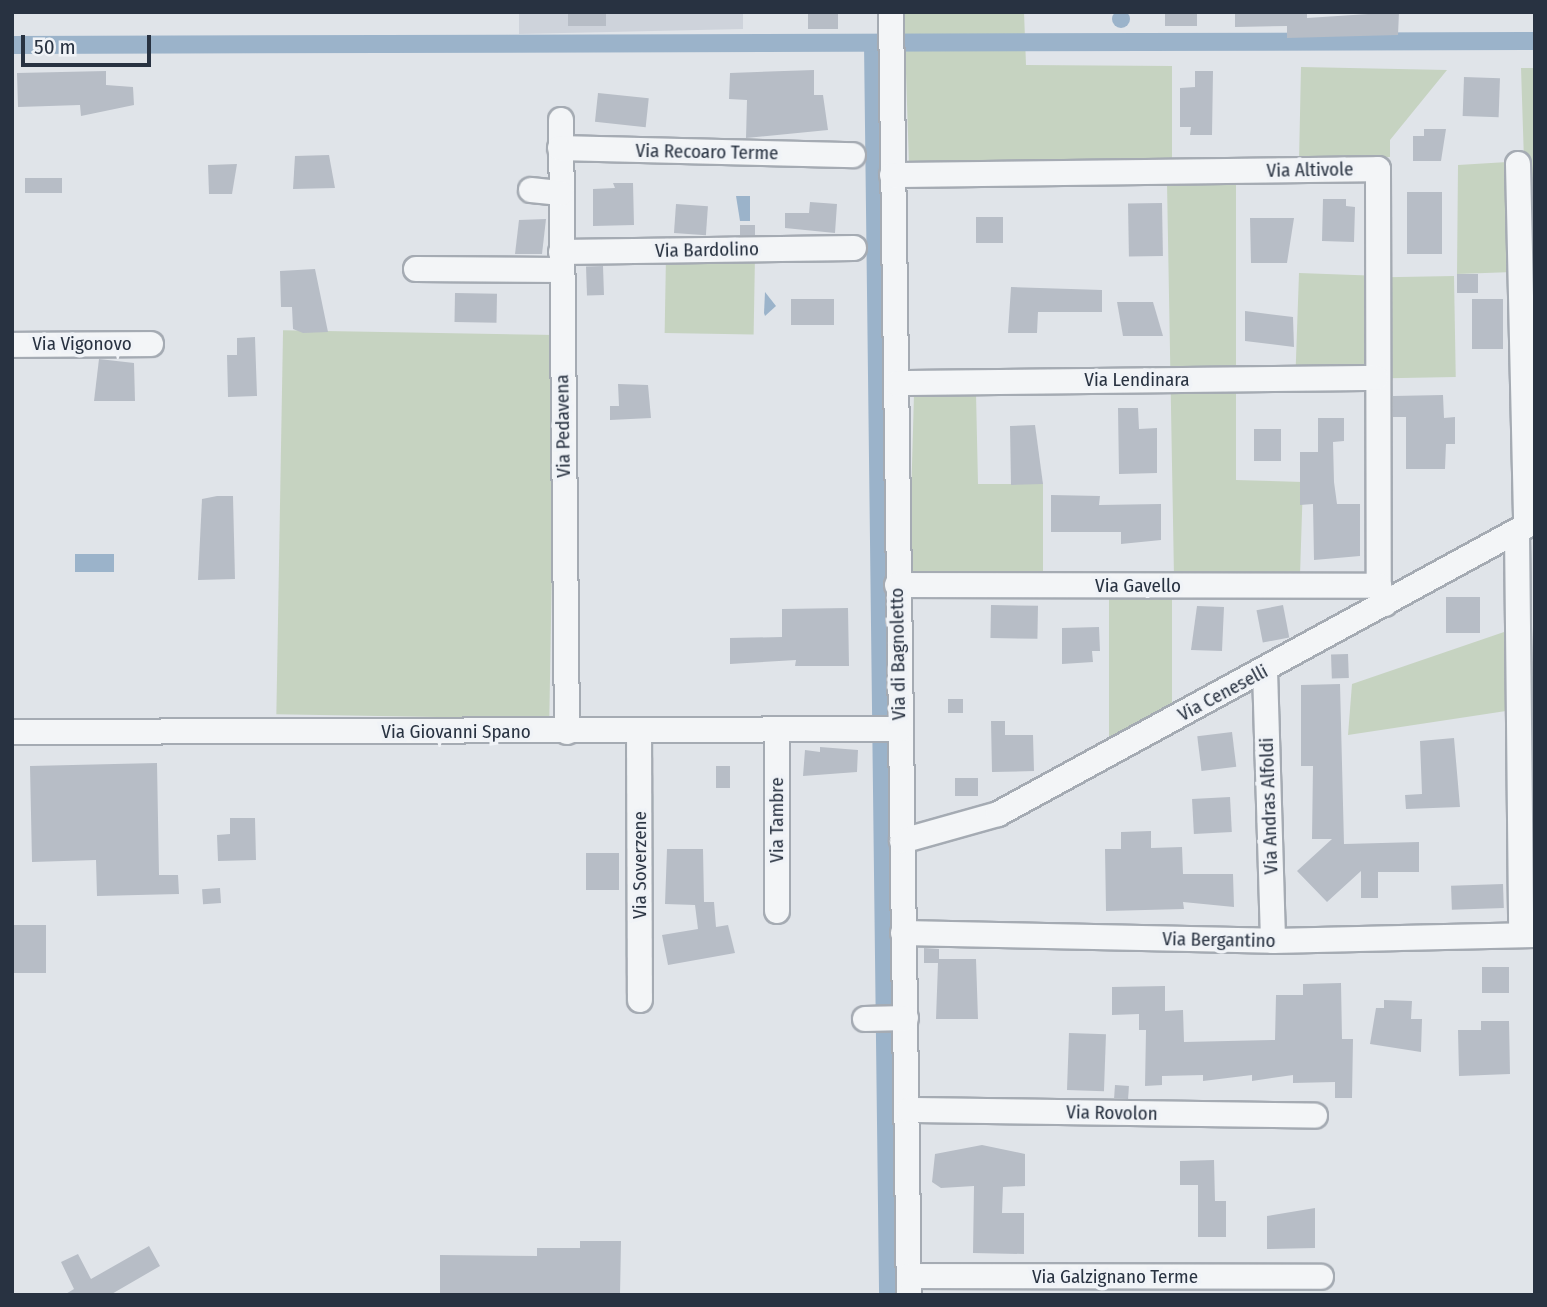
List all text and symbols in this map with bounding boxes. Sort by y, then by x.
scale bar [24,21,154,65]
text: 50 m [34,34,76,60]
street label: Via Recoaro Terme [635,139,779,165]
street label: Via Altivole [1266,158,1354,182]
street label: Via Bardolino [655,238,759,262]
street label: Via Vigonovo [32,333,132,355]
street label: Via Lendinara [1084,369,1190,391]
street label: Via Pedavena [551,374,575,478]
street label: Via Gavello [1095,575,1181,597]
street label: Via di Bagnoletto [885,588,911,720]
street label: Via Ceneselli [1174,660,1272,726]
street label: Via Giovanni Spano [381,721,531,743]
street label: Via Andras Alfoldi [1255,737,1283,875]
street label: Via Tambre [766,777,788,863]
street label: Via Soverzene [629,811,651,919]
street label: Via Bergantino [1162,928,1276,952]
street label: Via Rovolon [1066,1101,1158,1125]
street label: Via Galzignano Terme [1032,1266,1198,1288]

